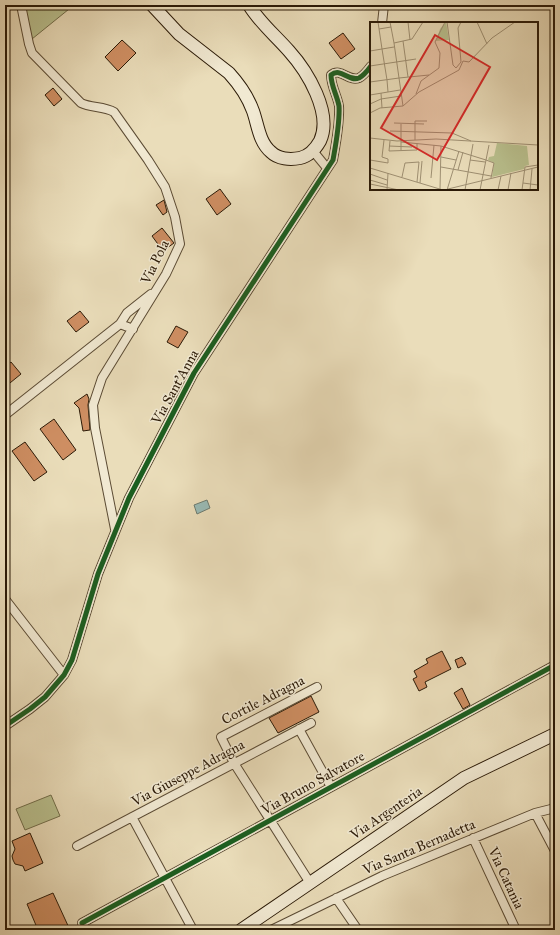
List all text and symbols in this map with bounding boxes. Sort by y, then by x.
inset map [370,22,538,190]
street label: Via Pola [137,237,173,288]
street label: Via Sant'Anna [147,347,202,428]
street label: Cortile Adragna [219,672,307,728]
street label: Via Giuseppe Adragna [128,736,247,810]
street label: Via Bruno Salvatore [257,747,368,819]
street label: Via Argenteria [346,783,425,844]
street label: Via Santa Bernadetta [359,816,478,879]
street label: Via Catania [484,844,528,912]

